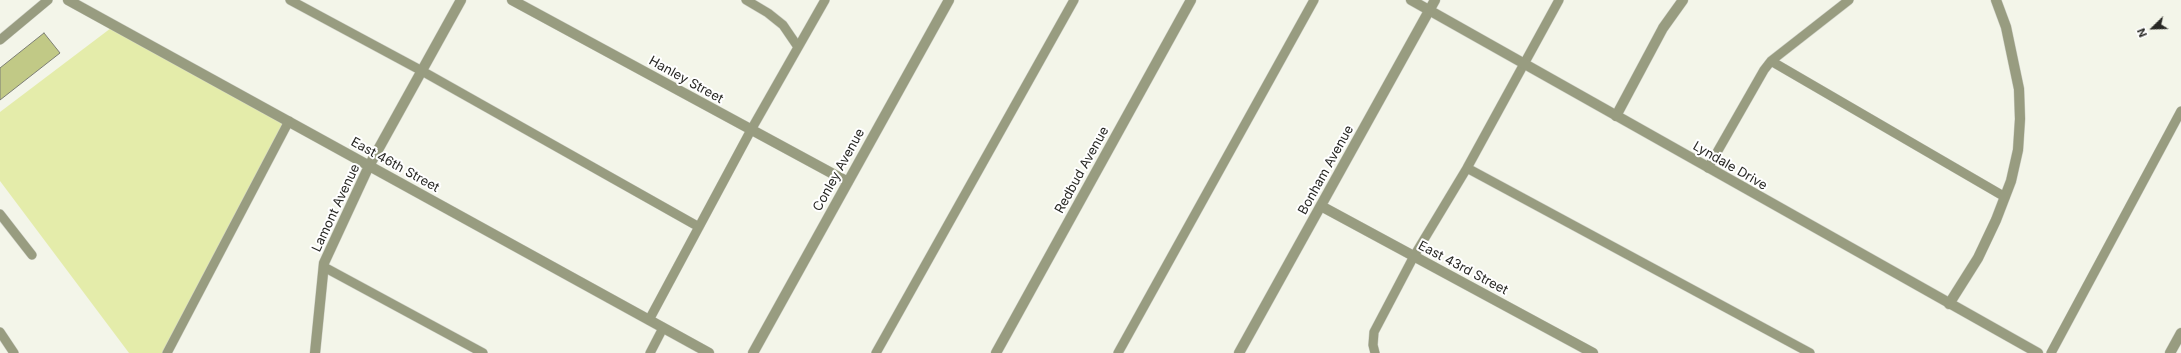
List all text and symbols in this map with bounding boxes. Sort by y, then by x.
north arrow [2133,8,2173,48]
text: N [2134,26,2150,39]
street label: Hanley Street [646,53,726,107]
street label: Bonham Avenue [1295,123,1357,217]
street label: Redbud Avenue [1052,124,1112,216]
street label: Conley Avenue [810,126,868,214]
street label: East 46th Street [348,134,442,196]
street label: Lyndale Drive [1690,138,1770,194]
street label: Lamont Avenue [309,162,363,254]
street label: East 43rd Street [1416,238,1510,298]

